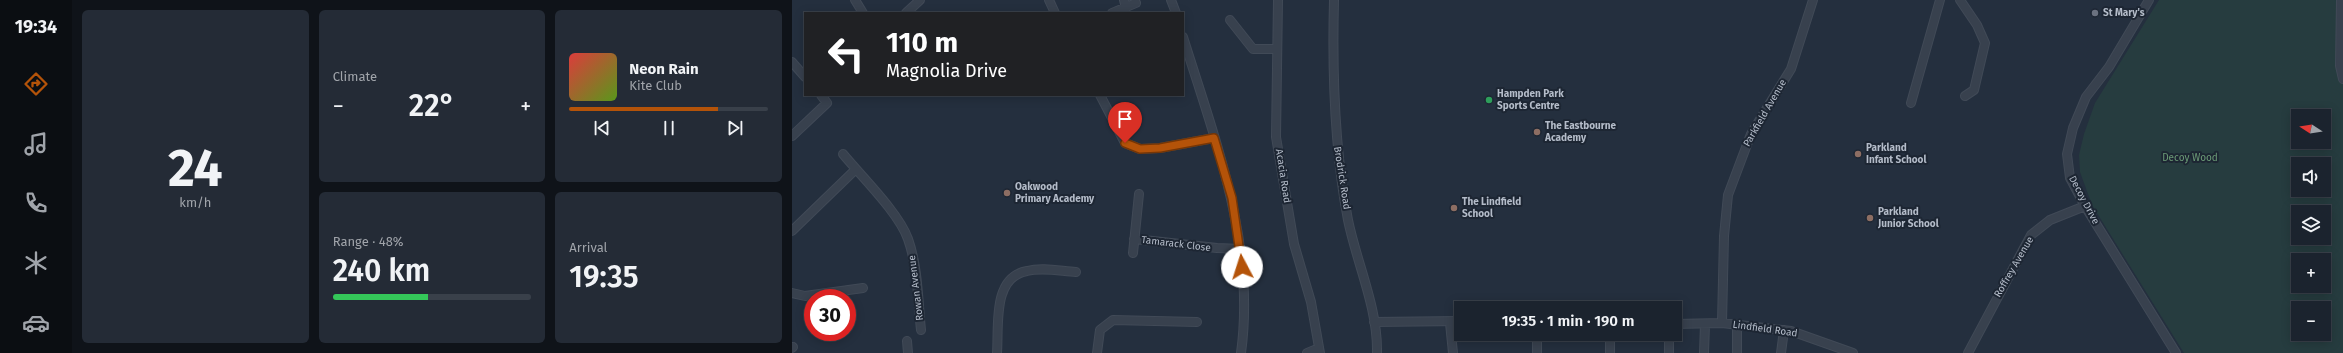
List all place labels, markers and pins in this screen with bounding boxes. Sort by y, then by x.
place label: St Mary's [2103,7,2145,19]
marker: St Mary's [2090,8,2100,18]
place label: Hampden Park Sports Centre [1497,88,1564,112]
marker: Hampden Park Sports Centre [1484,95,1494,105]
pin [1108,102,1142,143]
place label: The Eastbourne Academy [1544,120,1617,144]
marker: The Eastbourne Academy [1532,127,1542,137]
place label: Parkland Infant School [1866,142,1926,166]
marker: Parkland Infant School [1853,149,1863,159]
place label: Oakwood Primary Academy [1015,181,1095,205]
marker: Oakwood Primary Academy [1002,188,1012,198]
place label: The Lindfield School [1462,196,1521,220]
marker: The Lindfield School [1449,203,1459,213]
place label: Parkland Junior School [1877,206,1939,230]
marker: Parkland Junior School [1865,213,1875,223]

